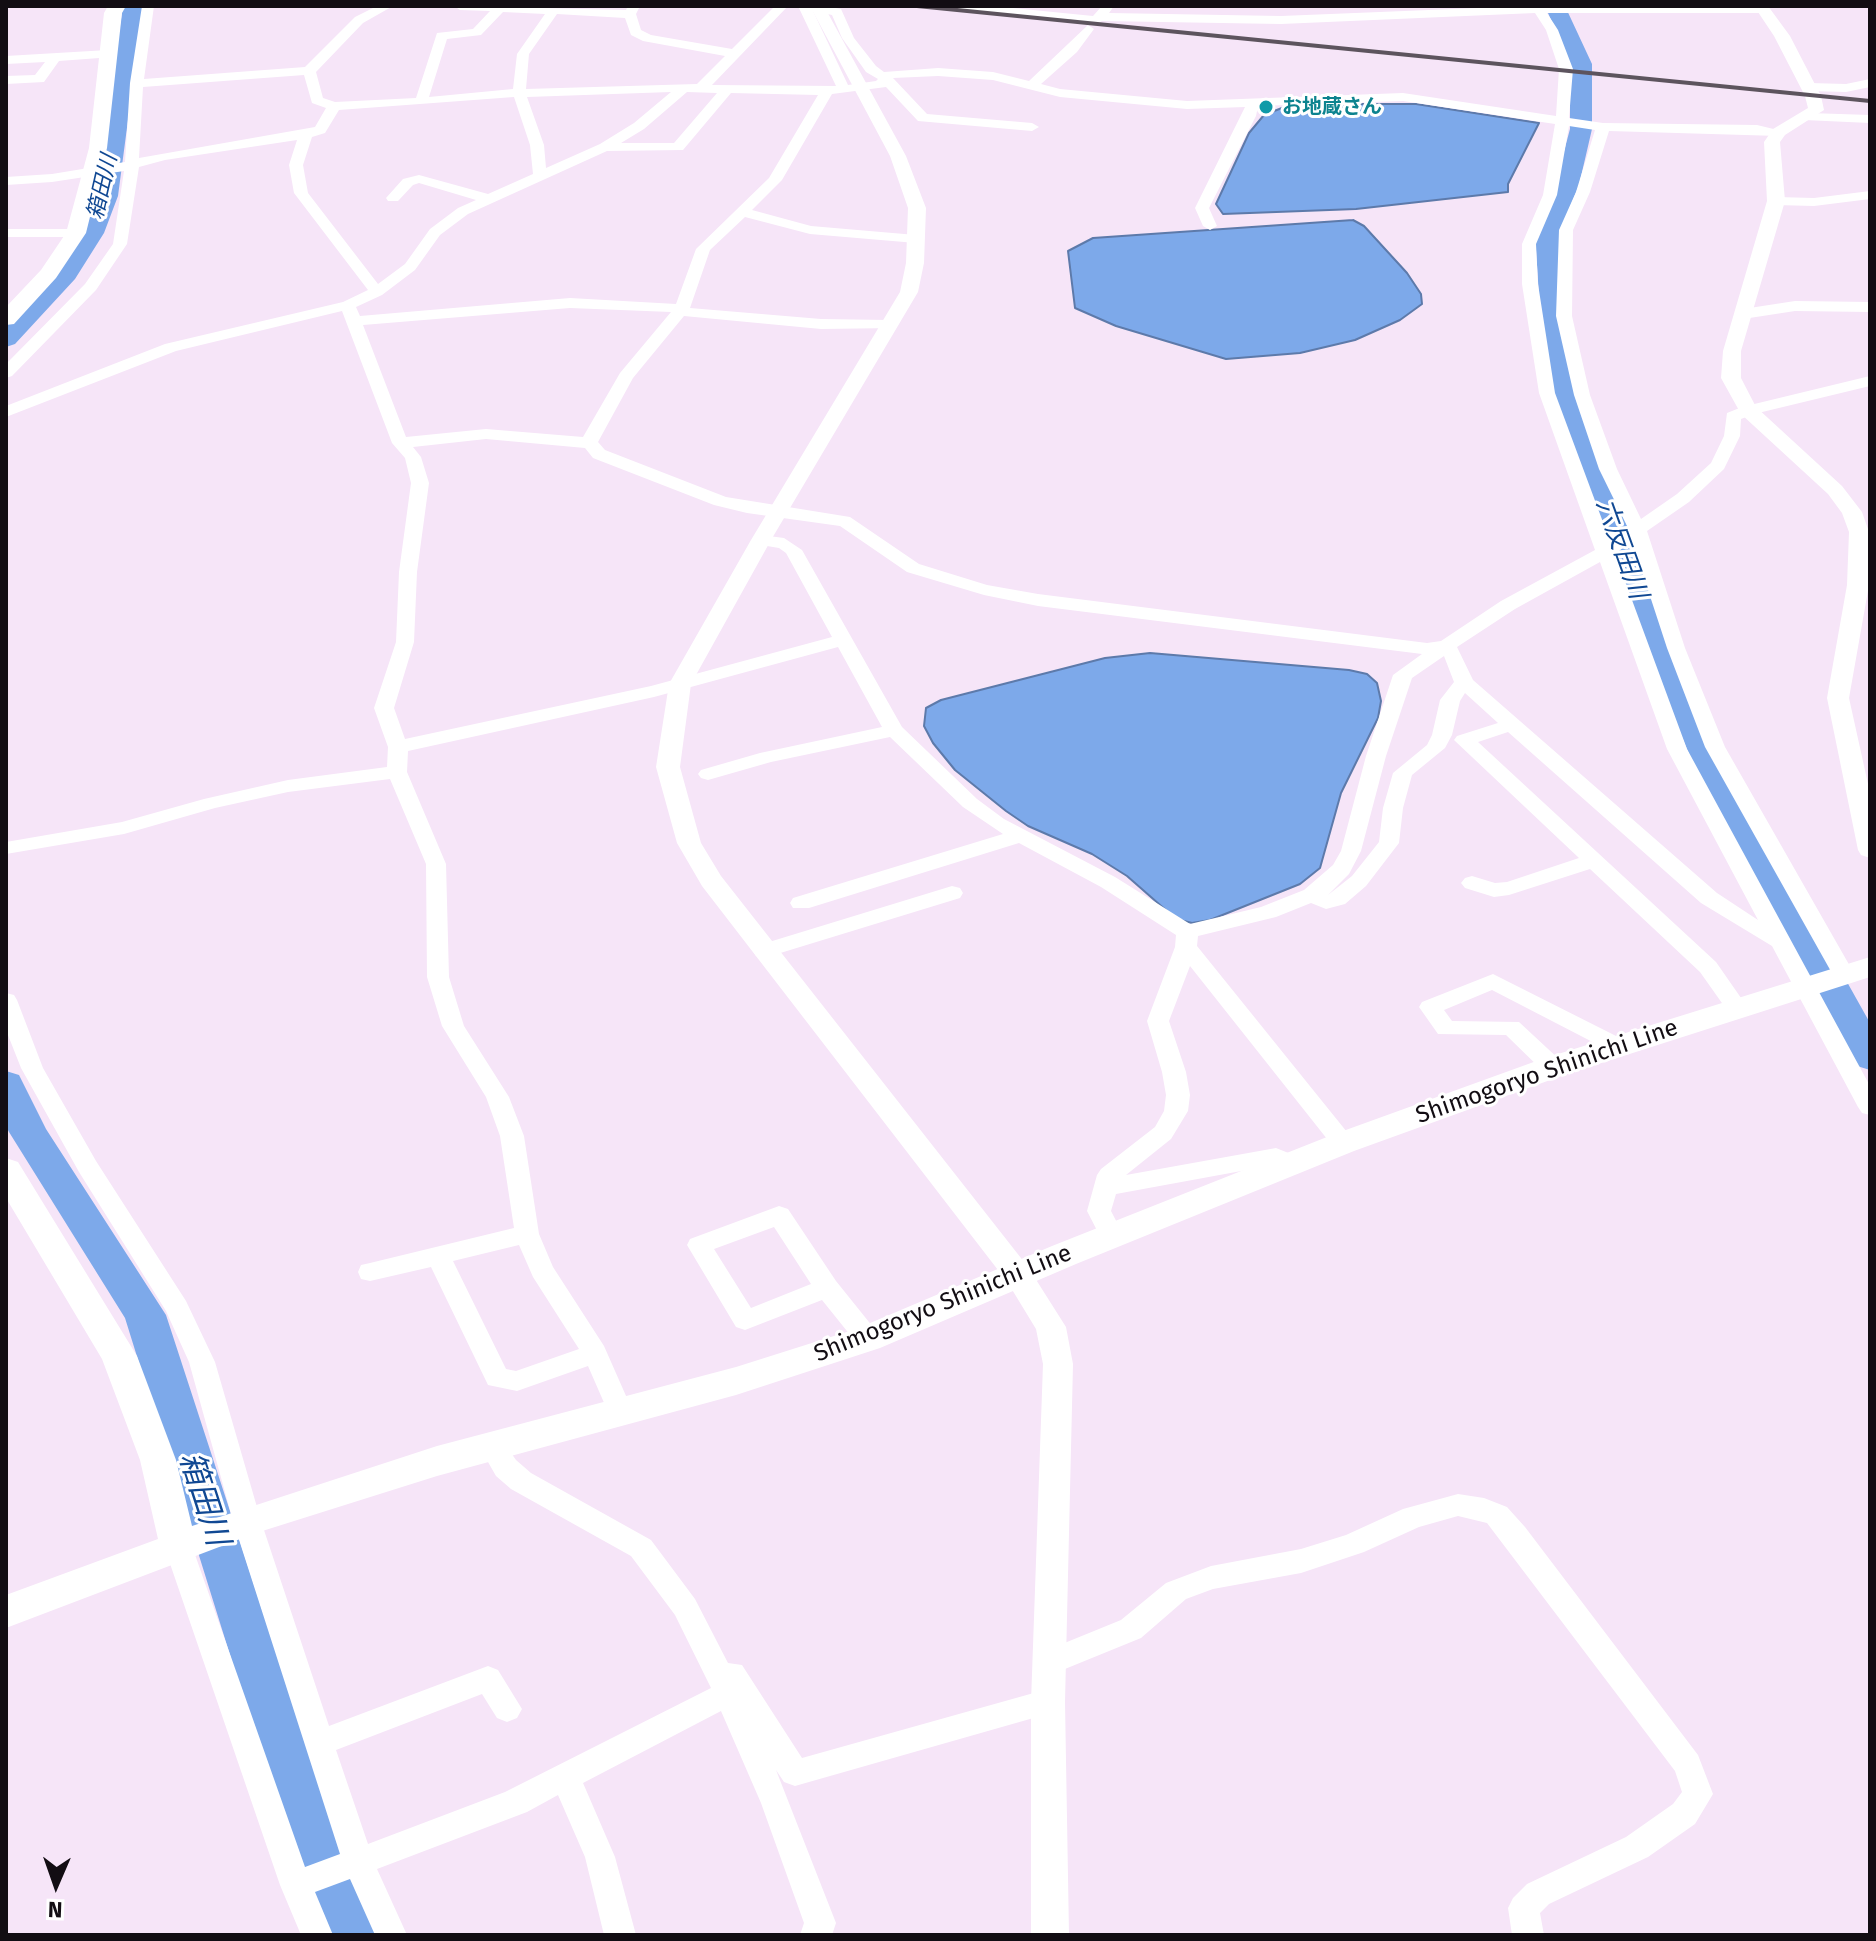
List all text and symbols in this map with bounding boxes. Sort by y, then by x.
place label: お地蔵さん [1282,95,1382,119]
marker: お地蔵さん [1257,98,1275,116]
water label: 箱田川 [83,152,123,222]
water label: 六反田川 [1589,495,1653,603]
street label: Shimogoryo Shinichi Line [1412,1014,1682,1130]
street label: Shimogoryo Shinichi Line [810,1239,1076,1369]
water label: 箱田川 [170,1447,236,1551]
north arrow [16,1845,96,1925]
text: N [47,1896,63,1923]

